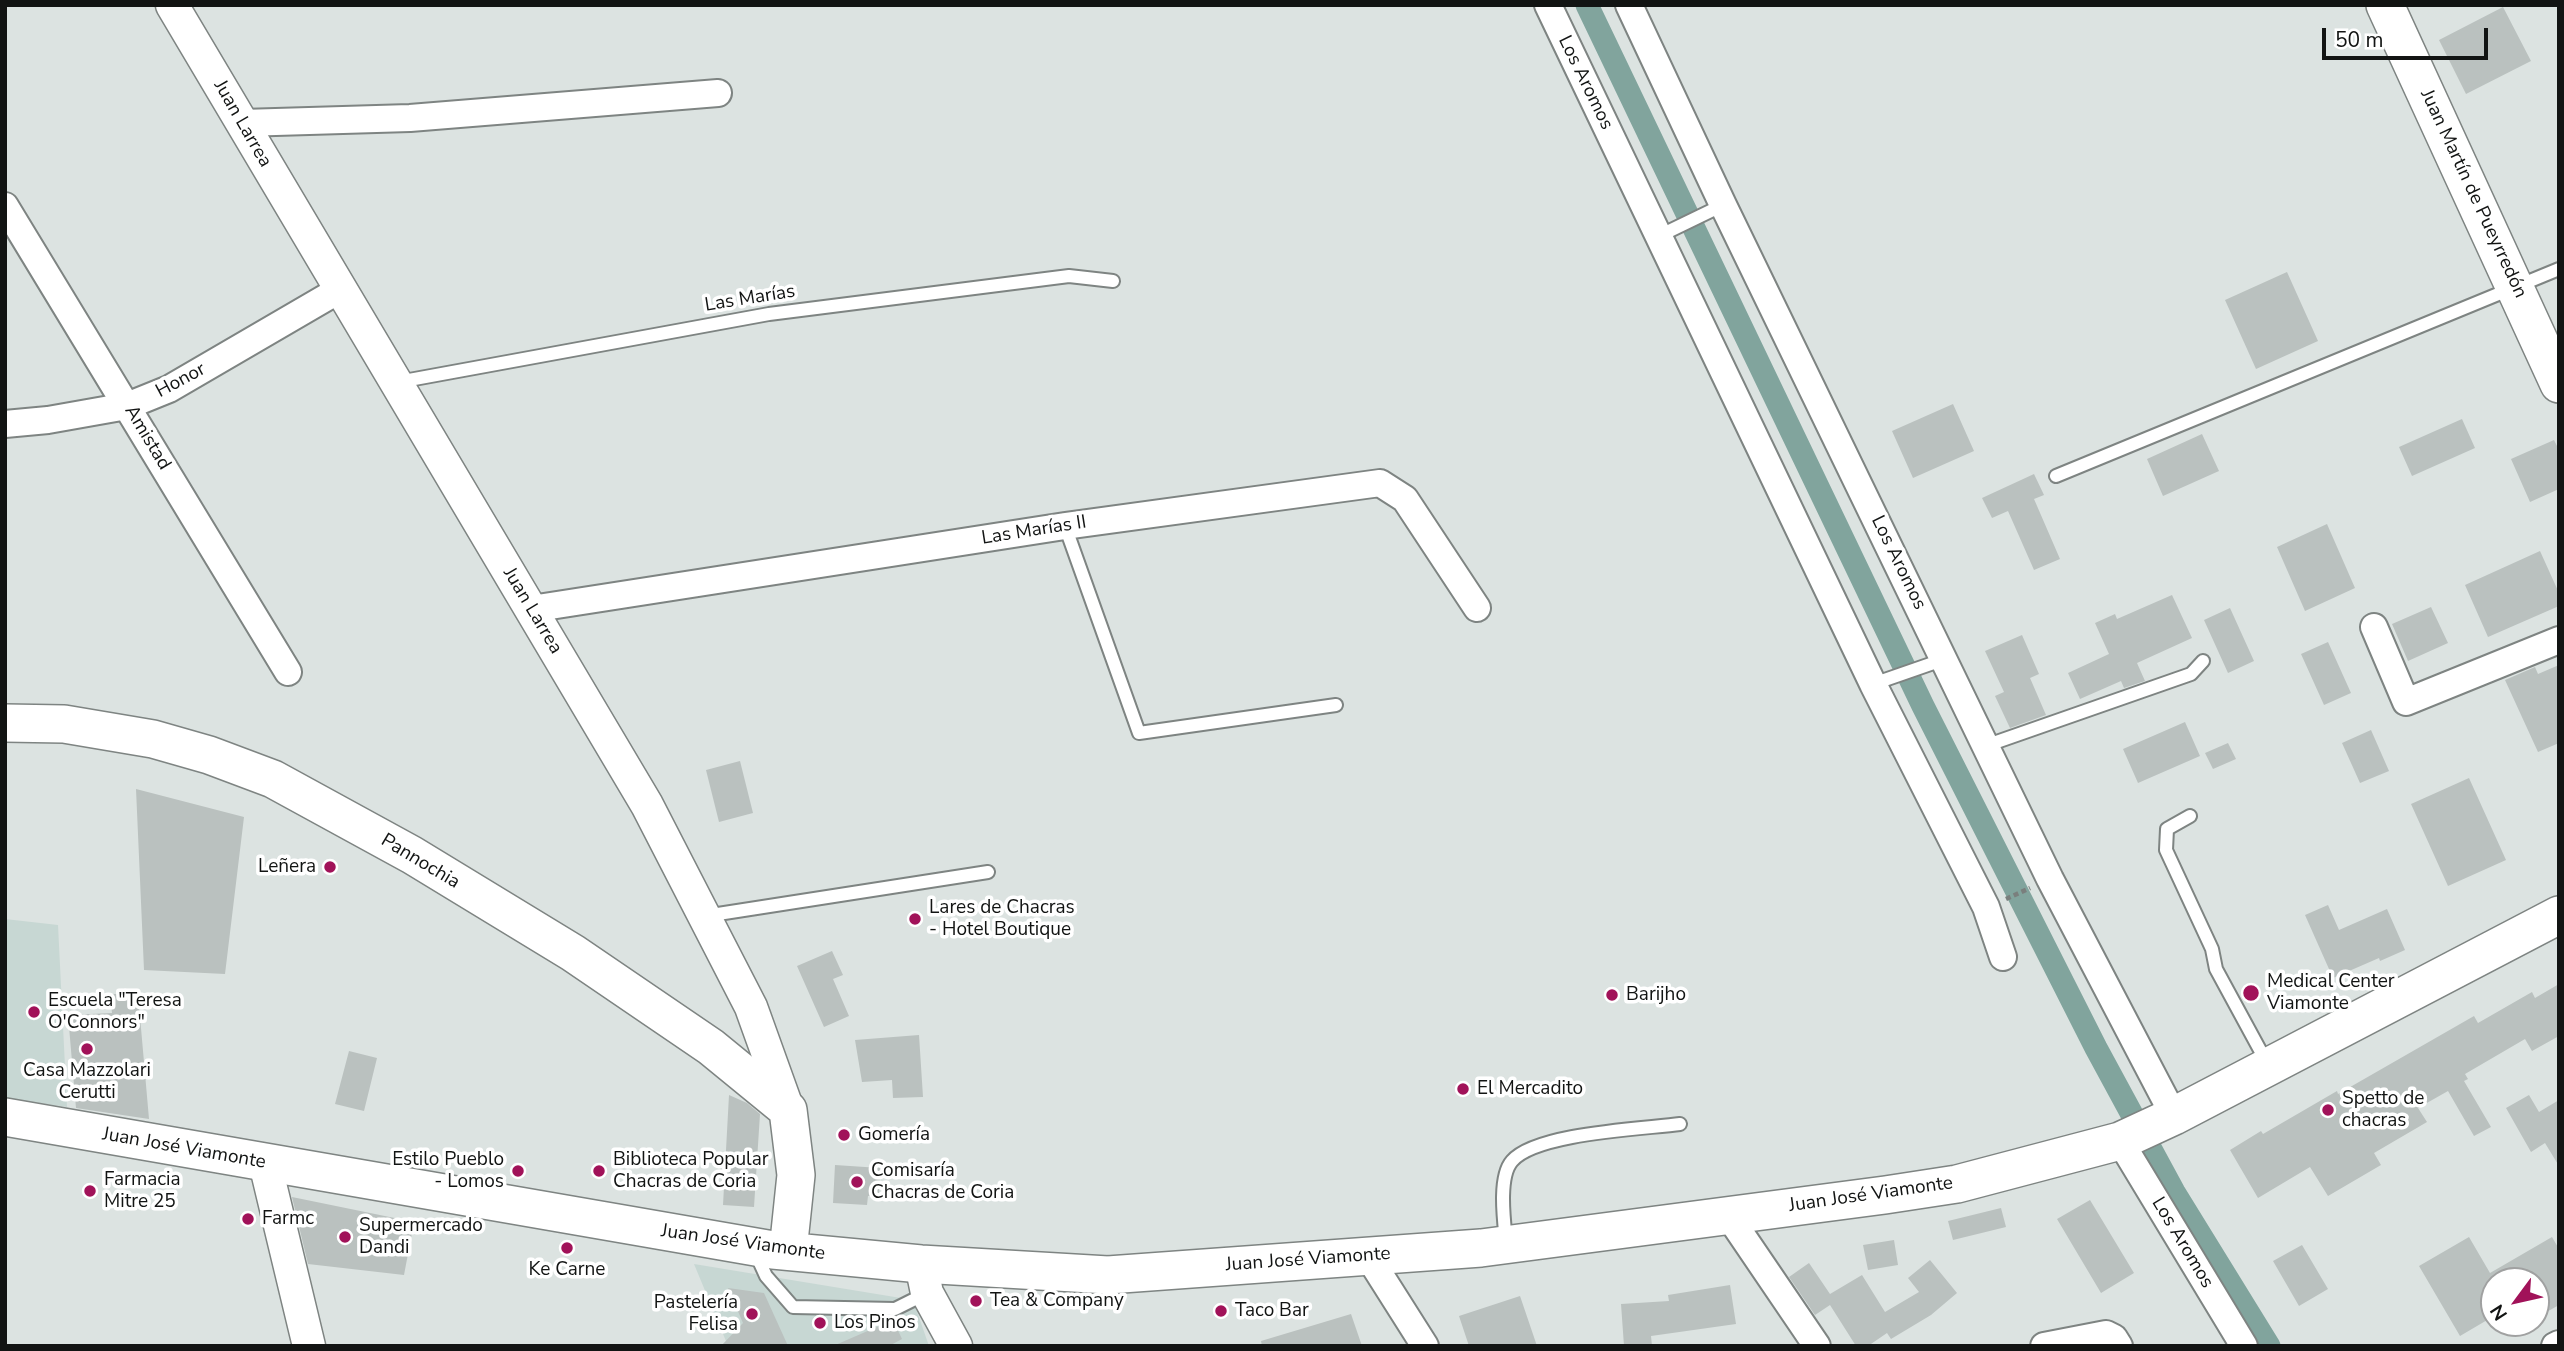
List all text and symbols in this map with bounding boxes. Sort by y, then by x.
scale bar [2326,14,2492,58]
text: 50 m [2335,26,2384,54]
street label: Los Aromos [1552,32,1618,134]
street label: Juan Larrea [208,76,276,172]
street label: Juan Martín de Pueyrredón [2415,86,2531,302]
street label: Las Marías [703,281,797,317]
street label: Honor [152,358,210,404]
street label: Amistad [119,402,175,474]
street label: Las Marías II [980,511,1088,551]
street label: Los Aromos [1865,512,1931,614]
street label: Juan Larrea [497,564,567,658]
street label: Pannochia [376,830,464,894]
place label: Leñera [258,856,316,878]
marker: Leñera [322,859,338,875]
place label: Lares de Chacras - Hotel Boutique [929,897,1075,941]
marker: Lares de Chacras - Hotel Boutique [907,911,923,927]
place label: Medical Center Viamonte [2267,971,2395,1015]
marker: Medical Center Viamonte [2241,983,2261,1003]
place label: Barijho [1626,984,1686,1006]
marker: Barijho [1604,987,1620,1003]
place label: Escuela "Teresa O'Connors" [48,990,182,1034]
marker: Escuela "Teresa O'Connors" [26,1004,42,1020]
marker: Casa Mazzolari Cerutti [79,1041,95,1057]
place label: Casa Mazzolari Cerutti [23,1060,151,1104]
place label: El Mercadito [1477,1078,1583,1100]
marker: El Mercadito [1455,1081,1471,1097]
place label: Spetto de chacras [2342,1088,2424,1132]
marker: Spetto de chacras [2320,1102,2336,1118]
street label: Juan José Viamonte [101,1123,267,1175]
place label: Gomería [858,1124,930,1146]
marker: Gomería [836,1127,852,1143]
place label: Estilo Pueblo - Lomos [392,1149,504,1193]
place label: Biblioteca Popular Chacras de Coria [613,1149,769,1193]
place label: Comisaría Chacras de Coria [871,1160,1014,1204]
marker: Estilo Pueblo - Lomos [510,1163,526,1179]
marker: Biblioteca Popular Chacras de Coria [591,1163,607,1179]
place label: Farmacia Mitre 25 [104,1169,181,1213]
street label: Juan José Viamonte [1788,1172,1954,1218]
marker: Comisaría Chacras de Coria [849,1174,865,1190]
marker: Farmacia Mitre 25 [82,1183,98,1199]
street label: Los Aromos [2146,1193,2218,1293]
place label: Farmc [262,1208,314,1230]
marker: Farmc [240,1211,256,1227]
place label: Supermercado Dandi [359,1215,483,1259]
street label: Juan José Viamonte [660,1220,826,1266]
marker: Supermercado Dandi [337,1229,353,1245]
marker: Ke Carne [559,1240,575,1256]
street label: Juan José Viamonte [1225,1243,1391,1277]
place label: Ke Carne [529,1259,605,1281]
north arrow [2480,1267,2550,1337]
place label: Tea & Company [990,1290,1124,1312]
place label: Pastelería Felisa [654,1292,738,1336]
marker: Tea & Company [968,1293,984,1309]
text: N [2484,1299,2514,1325]
place label: Taco Bar [1235,1300,1309,1322]
marker: Taco Bar [1213,1303,1229,1319]
marker: Pastelería Felisa [744,1306,760,1322]
place label: Los Pinos [834,1312,916,1334]
marker: Los Pinos [812,1315,828,1331]

